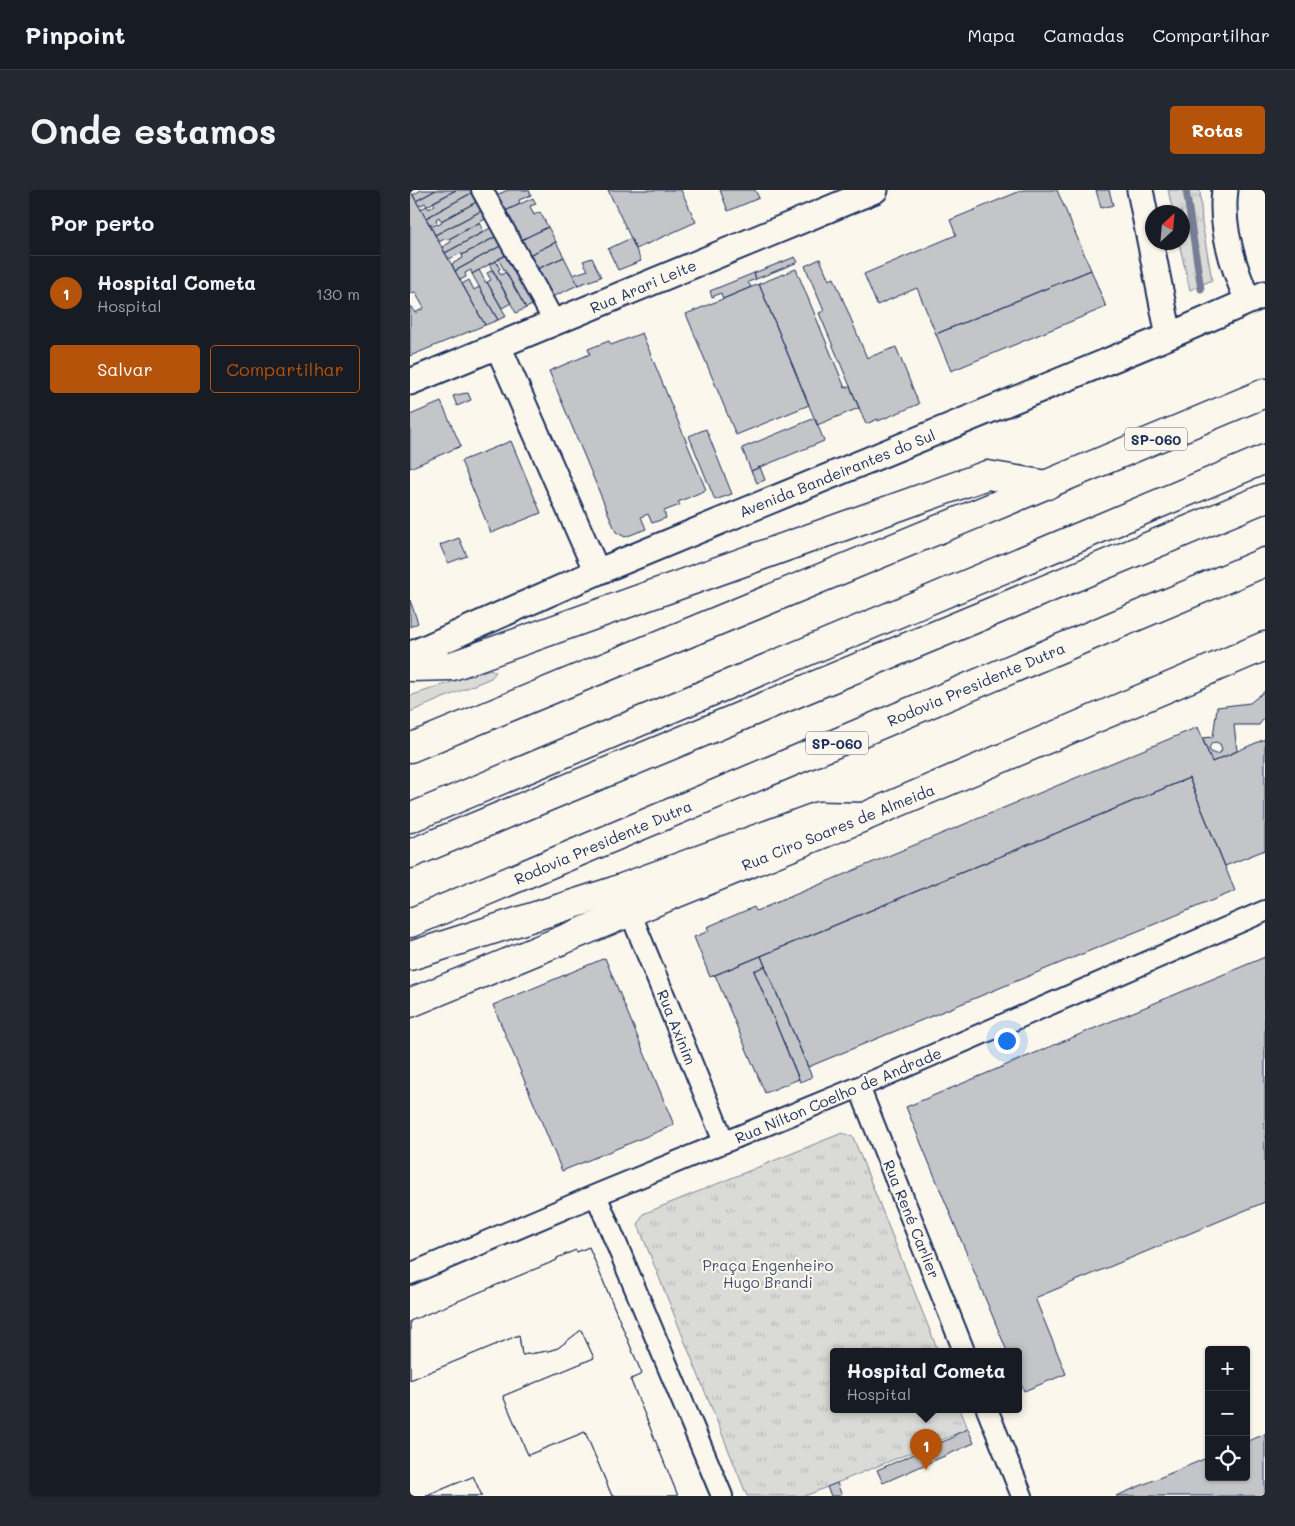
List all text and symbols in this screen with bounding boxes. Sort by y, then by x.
text: Pinpoint [25,19,126,50]
text: Mapa [968,23,1015,47]
text: Camadas [1043,23,1124,47]
text: Compartilhar [1152,23,1270,47]
button: Rotas [1170,106,1265,154]
text: Onde estamos [30,107,276,153]
north arrow [1145,205,1190,250]
text: Por perto [50,209,154,236]
street label: Rua Arari Leite [587,255,699,317]
text: Hospital Cometa [97,270,256,295]
text: 1 [62,283,70,304]
text: 130 m [316,283,360,304]
text: Hospital [97,295,161,316]
button: Salvar [50,345,200,393]
button: Compartilhar [210,345,360,393]
street label: Avenida Bandeirantes do Sul [736,424,938,522]
road number: SP-060 [1125,428,1187,450]
street label: Rodovia Presidente Dutra [884,637,1068,731]
road number: SP-060 [806,732,868,754]
street label: Rua Ciro Soares de Almeida [739,779,937,875]
street label: Rodovia Presidente Dutra [511,795,695,889]
street label: Rua Axinim [653,986,701,1068]
your location [994,1028,1020,1054]
street label: Rua Nílton Coelho de Andrade [732,1042,944,1148]
street label: Rua René Carlier [879,1157,945,1281]
park label: Praça Engenheiro Hugo Brandi [703,1255,834,1292]
map controls [1205,1346,1250,1481]
button: + [1205,1346,1250,1391]
popup [830,1348,1022,1413]
text: Hospital Cometa [846,1358,1006,1383]
text: Hospital [846,1383,911,1404]
button: − [1205,1391,1250,1436]
pin: 1 [910,1429,942,1470]
button: locate [1205,1436,1250,1481]

